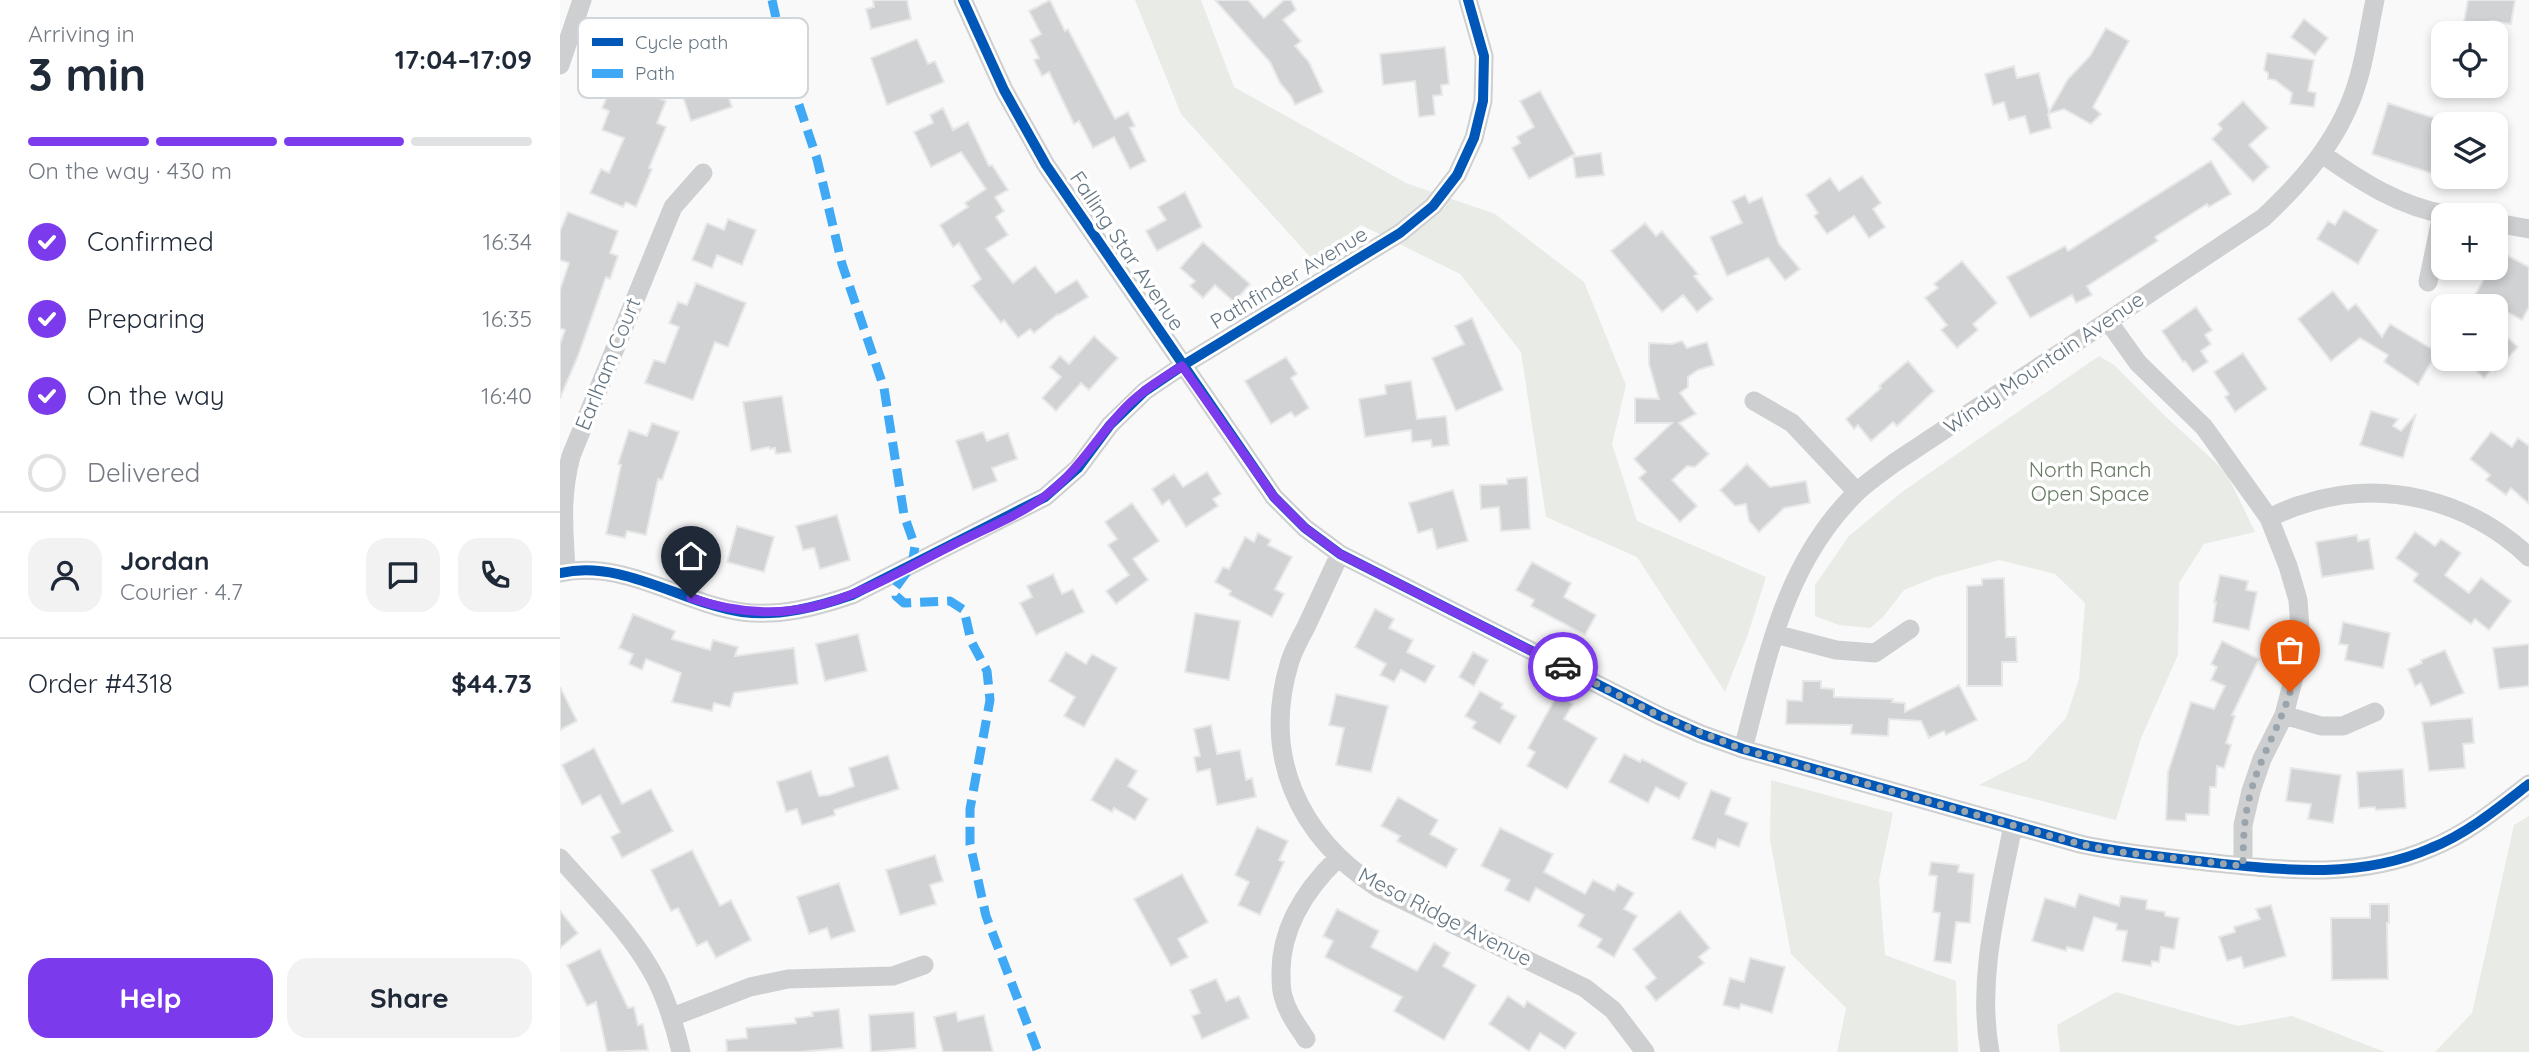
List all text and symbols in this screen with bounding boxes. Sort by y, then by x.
legend [578,18,808,98]
text: Arriving in [28,19,135,48]
map controls [2431,21,2508,371]
button: locate [2431,21,2508,98]
text: Cycle path [635,30,728,54]
text: 17:04–17:09 [395,43,532,76]
text: 3 min [28,45,146,103]
text: Path [635,61,675,85]
button: layers [2431,112,2508,189]
text: On the way · 430 m [28,156,232,185]
street label: Falling Star Avenue [1065,166,1191,335]
button: + [2431,203,2508,280]
street label: Pathfinder Avenue [1205,220,1372,334]
icon: check [28,223,66,261]
text: Confirmed [87,225,214,258]
text: 16:34 [483,227,532,256]
street label: Windy Mountain Avenue [1939,286,2148,439]
street label: Earlham Court [569,294,645,434]
button: − [2431,294,2508,371]
icon: check [28,300,66,338]
text: Preparing [87,302,205,335]
text: 16:35 [482,304,532,333]
icon: check [28,377,66,415]
text: On the way [87,379,225,412]
text: 16:40 [481,381,532,410]
text: Delivered [87,456,200,489]
park label: North Ranch Open Space [2029,456,2151,506]
pin [661,526,721,598]
icon: home [672,537,710,575]
button: person [28,538,102,612]
button: chat [366,538,440,612]
button: phone [458,538,532,612]
text: Jordan [120,544,209,577]
text: Courier · 4.7 [120,577,243,606]
pin [2260,620,2320,692]
icon: bag [2271,631,2309,669]
courier [1528,632,1598,702]
icon: car [1544,648,1582,686]
text: Order #4318 [28,667,173,700]
text: $44.73 [451,667,532,700]
street label: Mesa Ridge Avenue [1354,861,1536,971]
button: Help [28,958,273,1038]
button: Share [287,958,532,1038]

